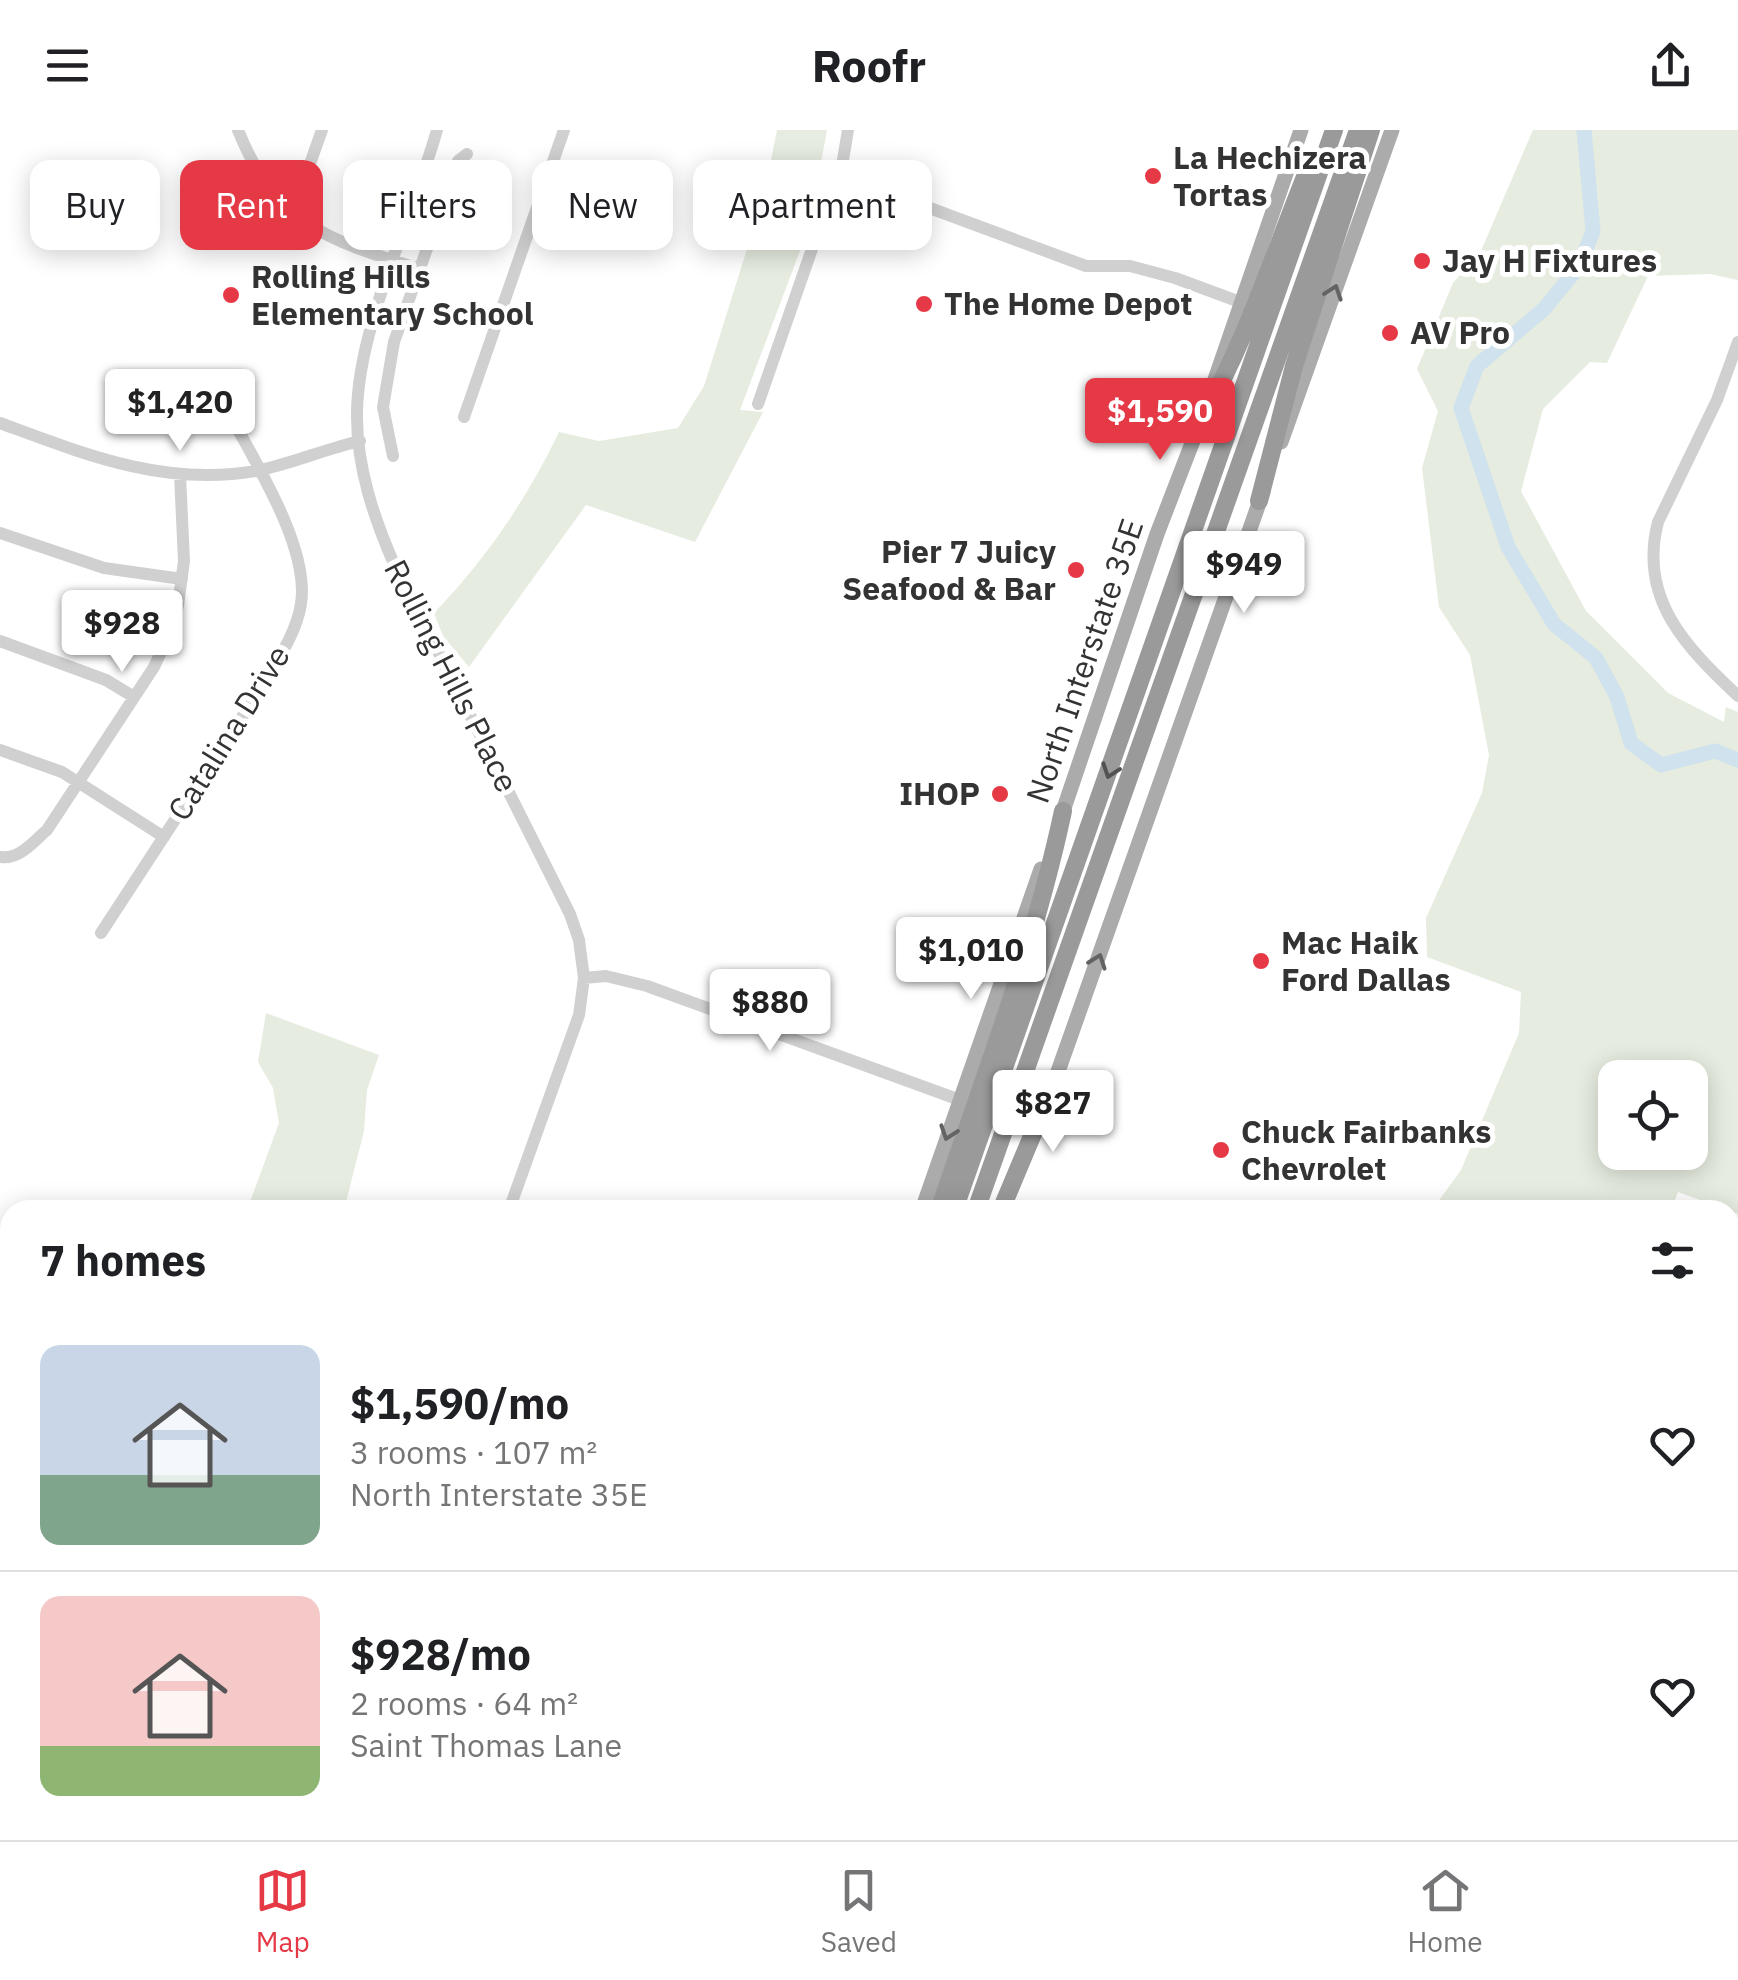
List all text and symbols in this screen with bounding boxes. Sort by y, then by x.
text: Roofr [812,36,926,94]
icon: menu [40,38,95,93]
icon: share [1643,38,1698,93]
place label: La Hechizera Tortas [1173,136,1367,215]
chip: Buy [30,160,160,250]
chip: Rent [180,160,323,250]
chip: Filters [343,160,512,250]
chip: New [532,160,673,250]
chip: Apartment [693,160,932,250]
marker: La Hechizera Tortas [1142,165,1164,187]
place label: Jay H Fixtures [1442,239,1657,281]
marker: Jay H Fixtures [1411,250,1433,272]
place label: Rolling Hills Elementary School [251,255,534,334]
place label: The Home Depot [944,282,1193,324]
marker: Rolling Hills Elementary School [220,284,242,306]
one-way arrow [1323,284,1343,301]
marker: The Home Depot [913,293,935,315]
place label: AV Pro [1410,311,1510,353]
marker: AV Pro [1379,322,1401,344]
pin: $1,420 [99,369,261,454]
pin: $1,590 [1079,378,1241,463]
text: $1,420 [127,380,233,422]
text: $1,590 [1107,389,1213,431]
street label: North Interstate 35E [1016,513,1152,808]
place label: Pier 7 Juicy Seafood & Bar [842,530,1056,609]
pin: $949 [1185,531,1303,616]
text: $949 [1206,542,1282,584]
street label: Rolling Hills Place [375,552,529,799]
marker: Pier 7 Juicy Seafood & Bar [1065,559,1087,581]
pin: $928 [63,590,181,675]
text: $928 [84,601,160,643]
street label: Catalina Drive [158,637,299,828]
one-way arrow [1101,762,1122,779]
place label: IHOP [899,772,980,814]
marker: IHOP [989,783,1011,805]
pin: $1,010 [890,917,1052,1002]
place label: Mac Haik Ford Dallas [1281,921,1451,1000]
text: $1,010 [918,928,1024,970]
marker: Mac Haik Ford Dallas [1250,950,1272,972]
one-way arrow [1086,954,1107,971]
pin: $880 [711,969,829,1054]
text: $880 [732,980,808,1022]
map controls [1598,1060,1708,1170]
button: locate [1598,1060,1708,1170]
pin: $827 [994,1070,1112,1155]
text: $827 [1015,1081,1091,1123]
place label: Chuck Fairbanks Chevrolet [1241,1110,1491,1189]
one-way arrow [940,1124,960,1141]
marker: Chuck Fairbanks Chevrolet [1210,1139,1232,1161]
text: 7 homes [40,1233,206,1288]
icon: filters [1645,1233,1700,1288]
text: $1,590/mo [350,1376,569,1431]
icon: home [120,1385,240,1505]
icon: heart [1645,1418,1700,1473]
text: 3 rooms · 107 m² [350,1431,597,1473]
text: North Interstate 35E [350,1473,648,1515]
text: $928/mo [350,1627,531,1682]
icon: home [120,1636,240,1756]
icon: heart [1645,1669,1700,1724]
text: 2 rooms · 64 m² [350,1682,578,1724]
text: Saint Thomas Lane [350,1724,622,1766]
tab: Map [255,1863,310,1960]
tab: Saved [821,1863,897,1960]
tab: Home [1407,1863,1483,1960]

